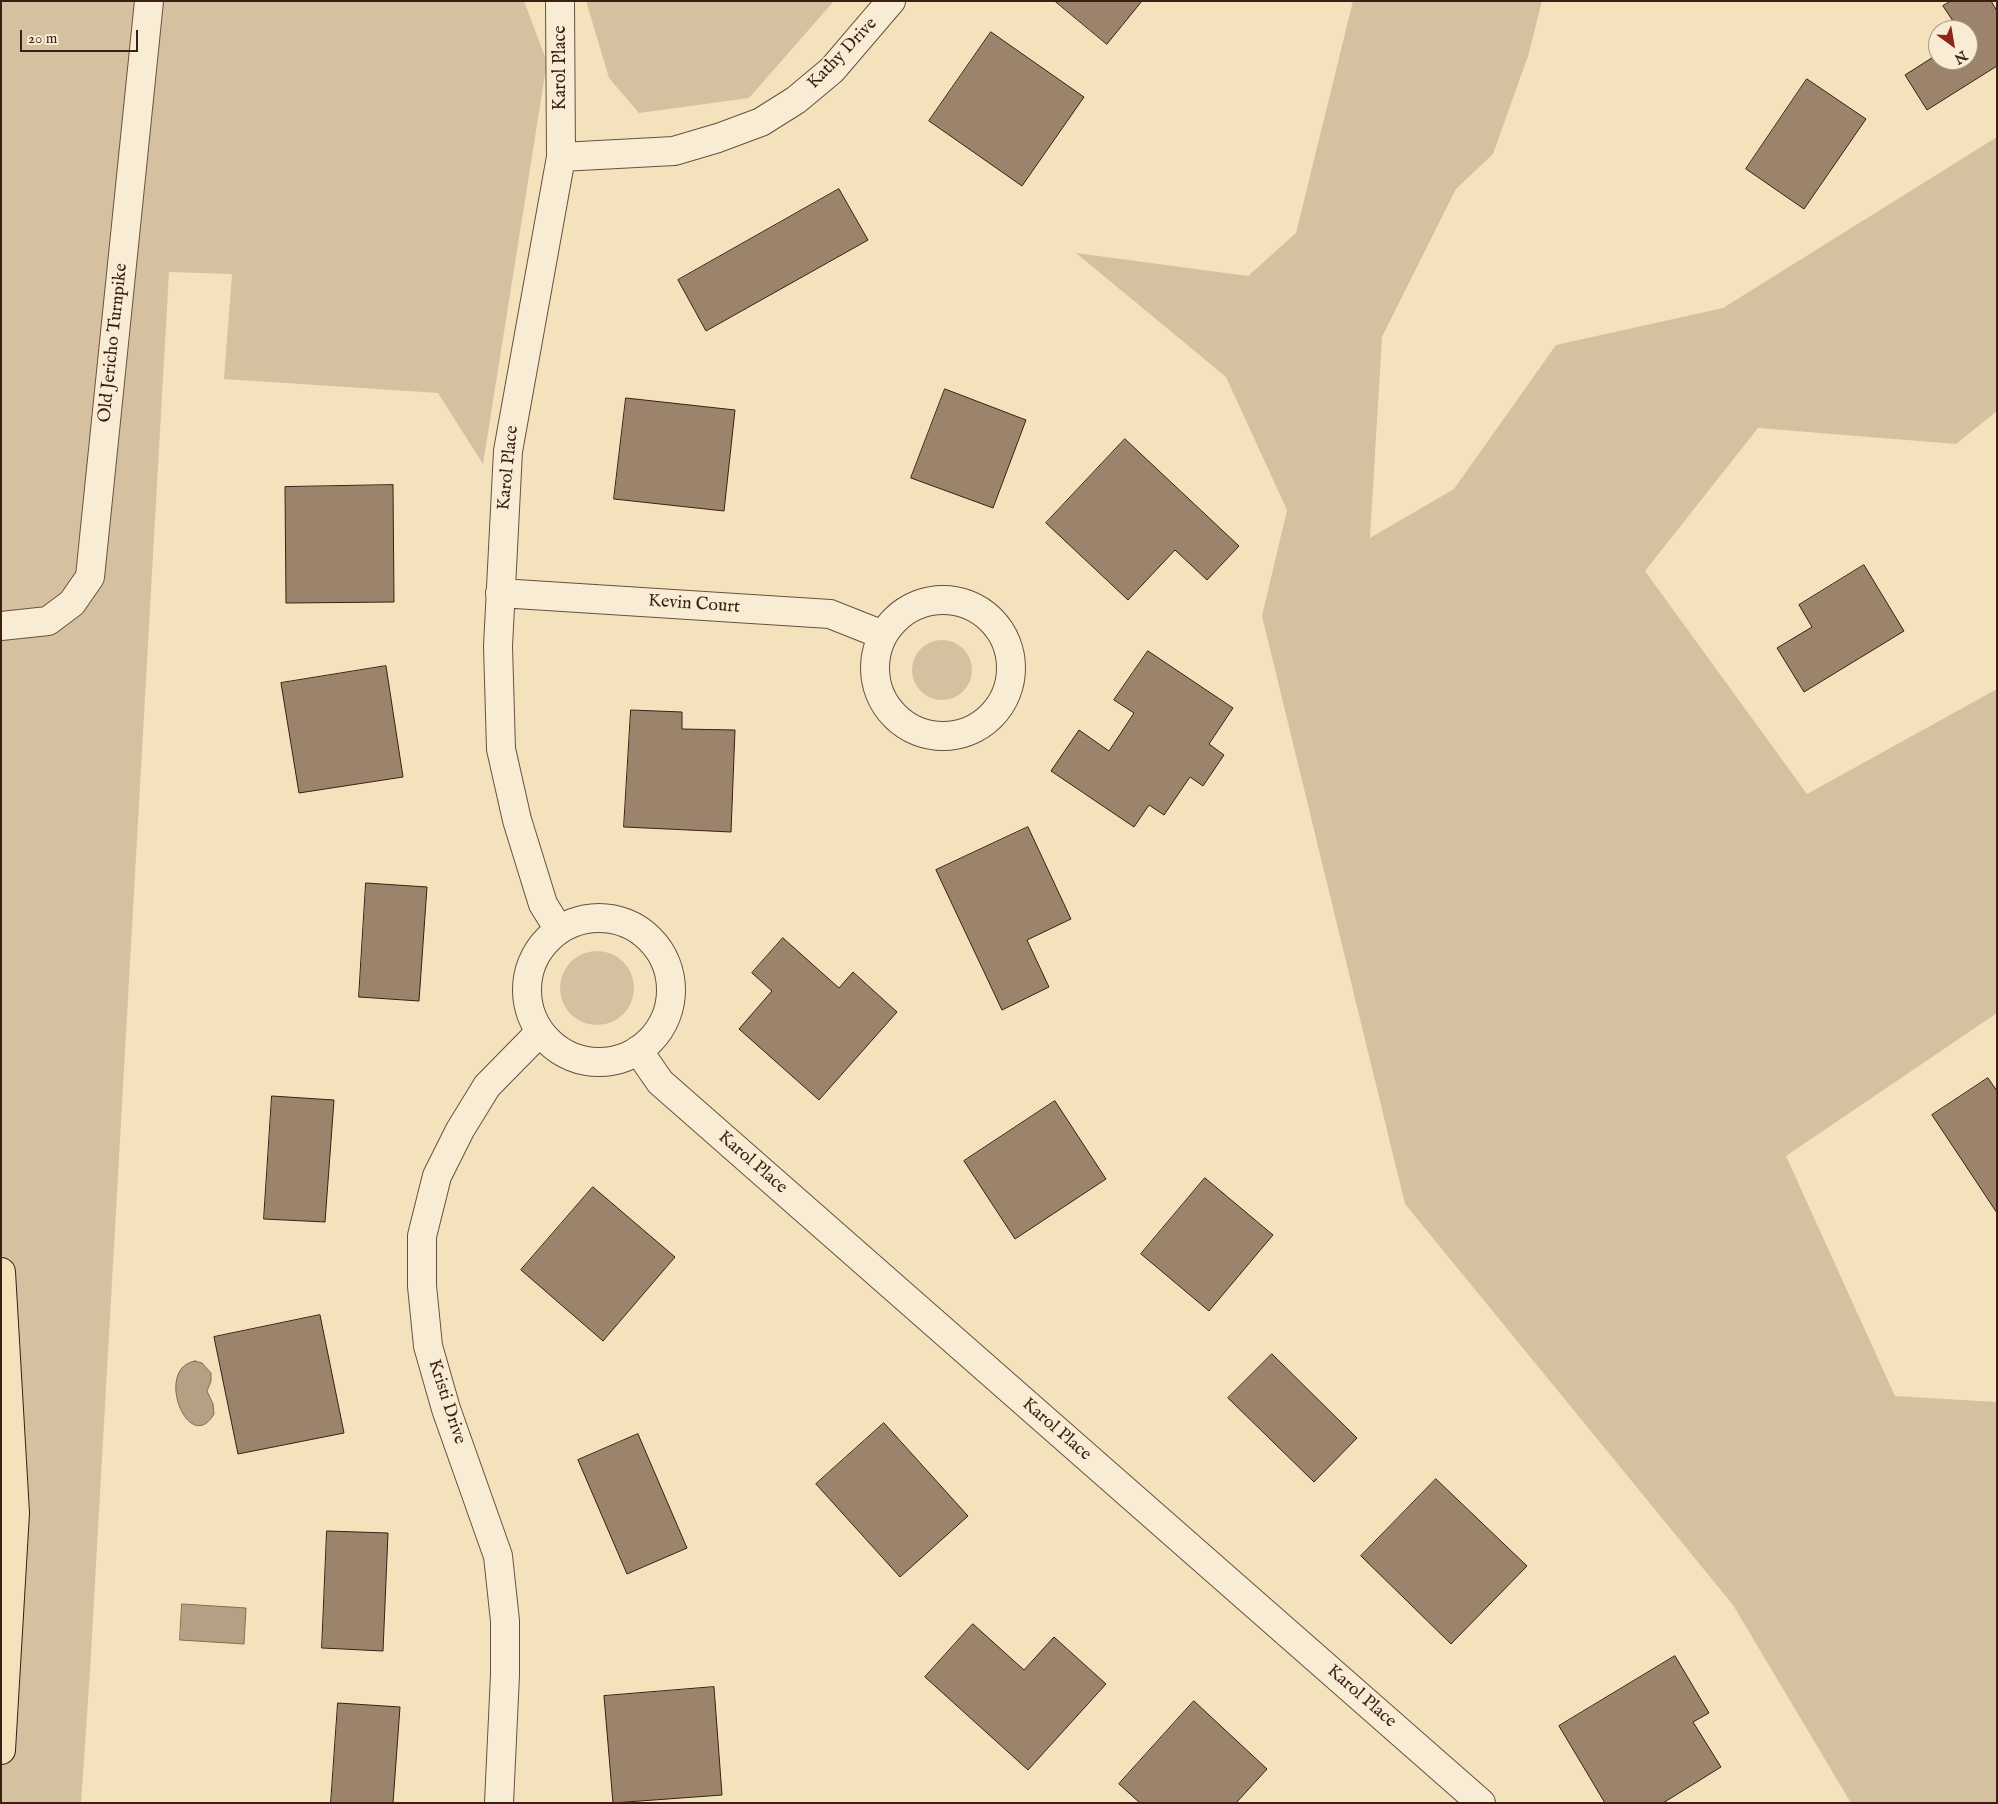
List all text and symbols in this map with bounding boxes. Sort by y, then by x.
street label: Kathy Drive [804,14,882,94]
scale bar [22,20,140,52]
north arrow [1928,20,1978,70]
street label: Karol Place [550,26,572,110]
text: 20 m [28,29,57,48]
text: N [1951,46,1970,68]
street label: Old Jericho Turnpike [95,262,133,424]
street label: Karol Place [494,425,524,511]
street label: Kevin Court [647,591,741,619]
street label: Karol Place [713,1127,791,1199]
street label: Kristi Drive [422,1357,470,1447]
street label: Karol Place [1017,1394,1095,1466]
street label: Karol Place [1322,1661,1400,1733]

